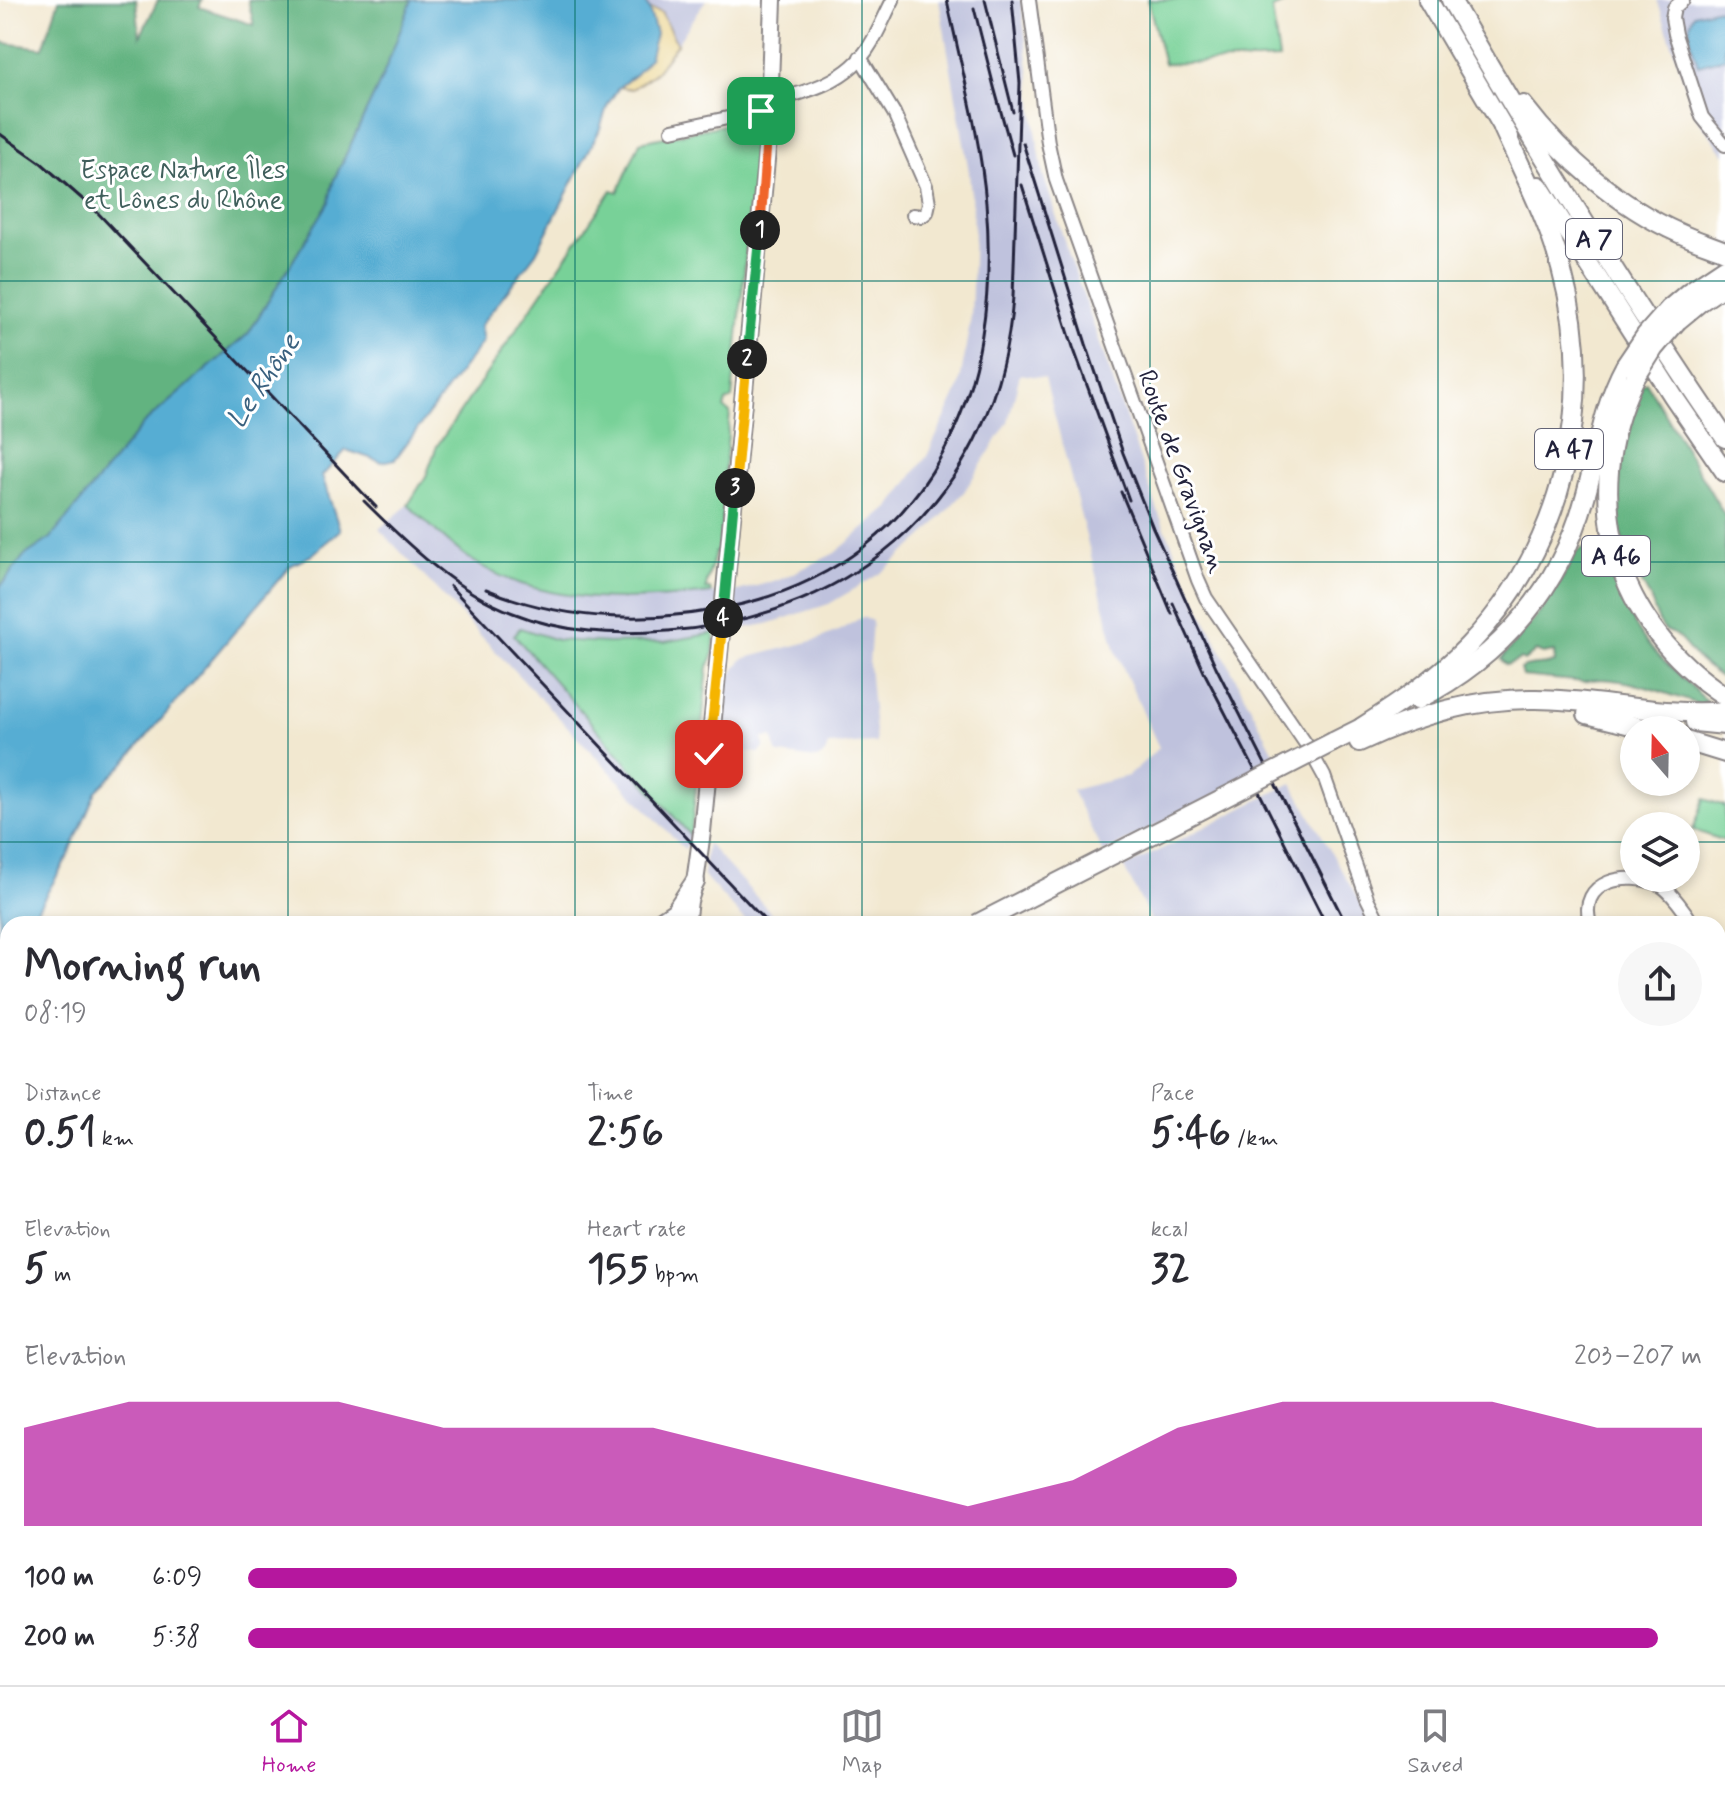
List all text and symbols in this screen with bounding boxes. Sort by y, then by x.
pin [727,77,795,145]
icon: arrive [739,89,783,133]
park label: Espace Nature Îles et Lônes du Rhône [80,154,286,218]
pin: 1 [740,210,780,250]
text: 1 [755,216,765,244]
road number: A 7 [1566,219,1622,259]
water label: Le Rhône [219,326,310,436]
pin: 2 [727,339,767,379]
text: 2 [742,345,752,373]
street label: Route de Gravignan [1129,366,1234,578]
road number: A 47 [1535,429,1603,469]
pin: 3 [715,468,755,508]
text: 3 [730,474,740,502]
road number: A 46 [1582,536,1650,576]
pin: 4 [703,598,743,638]
text: 4 [717,604,729,632]
north arrow [1620,716,1700,796]
map controls [1620,716,1700,892]
pin [675,720,743,788]
icon: check [687,732,731,776]
button: layers [1620,812,1700,892]
text: Morning run [24,938,261,996]
button: share [1618,942,1702,1026]
text: 08:19 [24,997,87,1031]
text: Distance [24,1080,101,1108]
text: Time [587,1080,633,1108]
text: Pace [1151,1080,1194,1108]
text: 0.51 [24,1108,96,1160]
text: 2:56 [587,1108,664,1160]
text: 5:46 [1151,1108,1231,1160]
text: km [96,1125,134,1153]
text: /km [1231,1125,1278,1153]
text: Elevation [24,1216,111,1244]
text: Heart rate [587,1216,686,1244]
text: kcal [1151,1216,1188,1244]
text: 5 [24,1244,48,1296]
text: 155 [587,1244,649,1296]
text: 32 [1151,1244,1190,1296]
text: m [48,1261,71,1289]
text: bpm [649,1261,699,1289]
text: Elevation [24,1340,126,1374]
text: 203–207 m [1574,1340,1702,1374]
text: 100 m [24,1561,94,1595]
text: 6:09 [152,1561,202,1595]
text: 200 m [24,1621,95,1655]
text: 5:38 [152,1621,201,1655]
tab: Home [262,1704,316,1780]
tab: Map [840,1704,884,1780]
tab: Saved [1408,1704,1463,1780]

